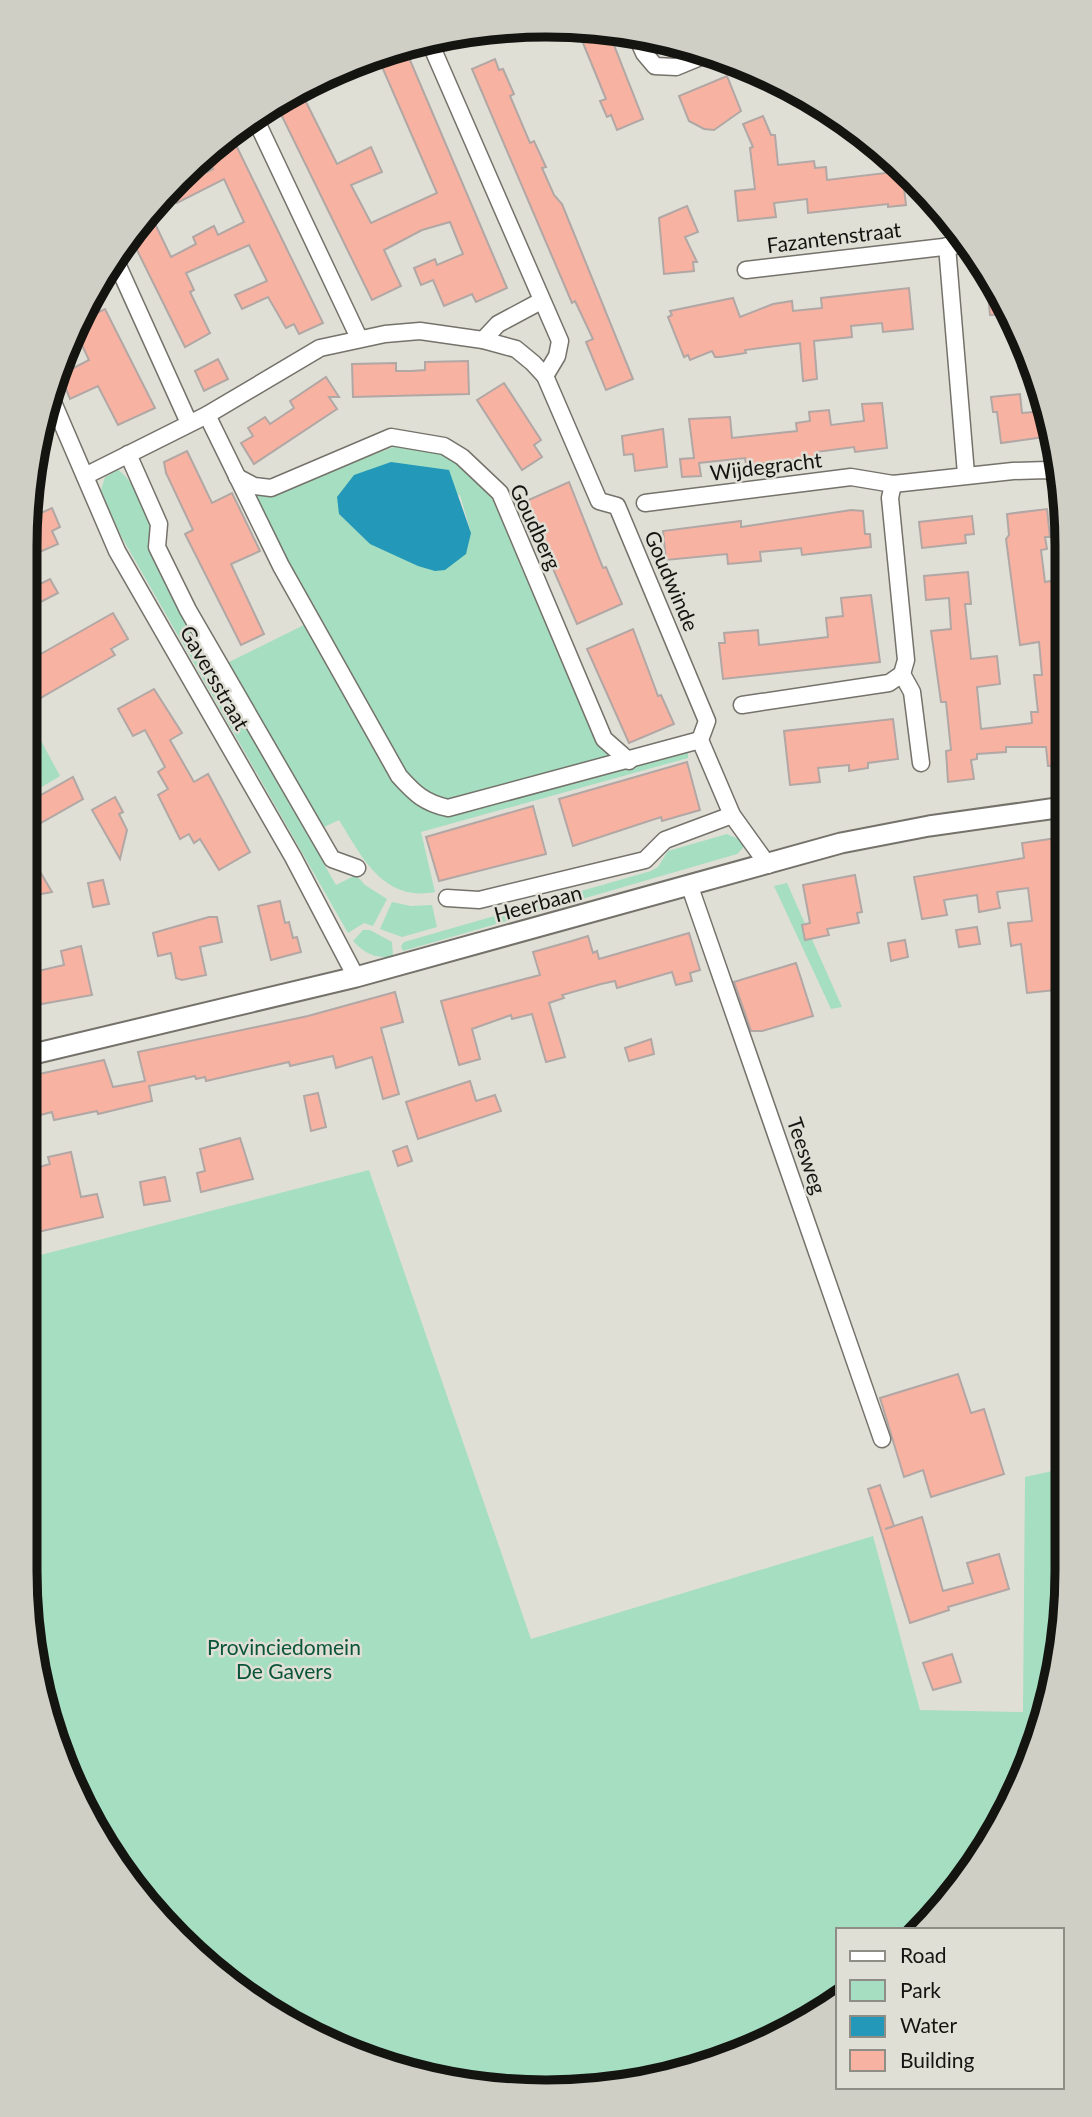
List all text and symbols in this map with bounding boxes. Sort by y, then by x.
street label: Fazantenstraat [765,216,903,257]
street label: Wijdegracht [708,446,824,485]
street label: Goudberg [506,479,567,573]
street label: Goudwinde [640,526,705,634]
street label: Gaversstraat [175,621,255,734]
street label: Heerbaan [491,879,584,926]
street label: Teesweg [783,1114,832,1197]
park label: Provinciedomein De Gavers [207,1634,361,1683]
legend [836,1928,1064,2089]
text: Road [900,1942,947,1967]
text: Park [900,1977,941,2002]
text: Water [900,2012,957,2037]
text: Building [900,2047,975,2072]

